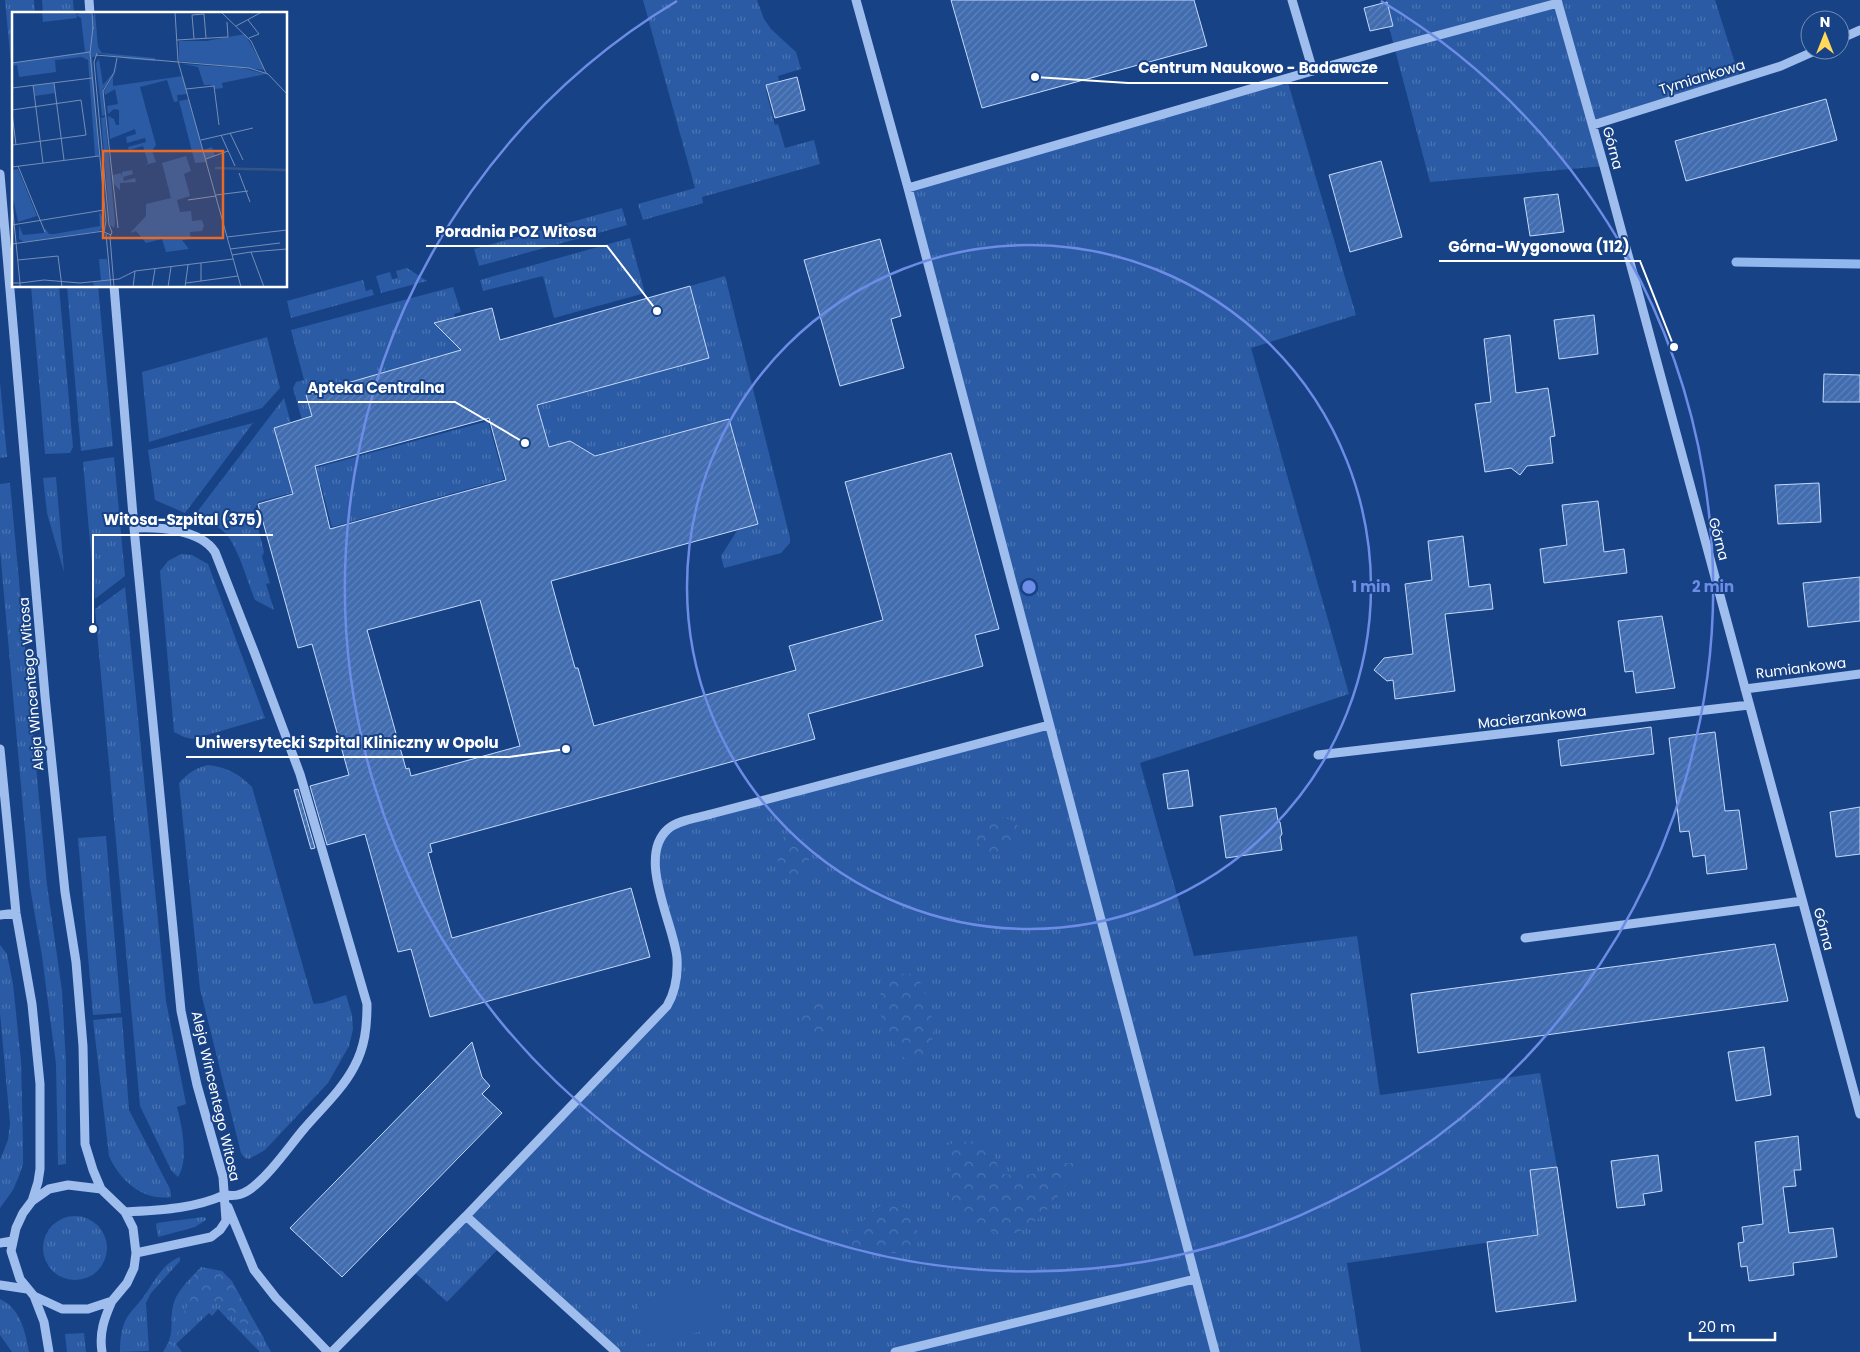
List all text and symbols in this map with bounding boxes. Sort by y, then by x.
north arrow [1800,10,1850,60]
inset map [12,12,288,288]
text: N [1820,12,1830,32]
callout: Centrum Naukowo - Badawcze [1128,53,1388,83]
street label: Tymiankowa [1657,54,1747,100]
text: Centrum Naukowo - Badawcze [1138,57,1378,78]
street label: Górna [1598,124,1628,172]
callout: Poradnia POZ Witosa [426,216,607,246]
text: Poradnia POZ Witosa [435,221,597,242]
callout: Górna-Wygonowa (112) [1439,231,1640,261]
text: Górna-Wygonowa (112) [1448,236,1630,257]
callout: Apteka Centralna [298,372,455,402]
text: Apteka Centralna [307,377,445,398]
callout: Witosa-Szpital (375) [93,505,273,535]
text: Witosa-Szpital (375) [103,509,263,530]
street label: Górna [1704,515,1734,563]
text: 1 min [1351,576,1391,597]
text: 2 min [1692,576,1734,597]
centre of rings [1020,578,1038,596]
street label: Aleja Wincentego Witosa [13,596,49,772]
street label: Rumiankowa [1755,653,1847,683]
street label: Macierzankowa [1477,700,1587,734]
callout: Uniwersytecki Szpital Kliniczny w Opolu [186,727,509,757]
text: Uniwersytecki Szpital Kliniczny w Opolu [195,732,499,753]
street label: Górna [1809,905,1839,953]
street label: Aleja Wincentego Witosa [187,1009,245,1183]
scale bar [1690,1310,1775,1342]
text: 20 m [1698,1316,1736,1337]

